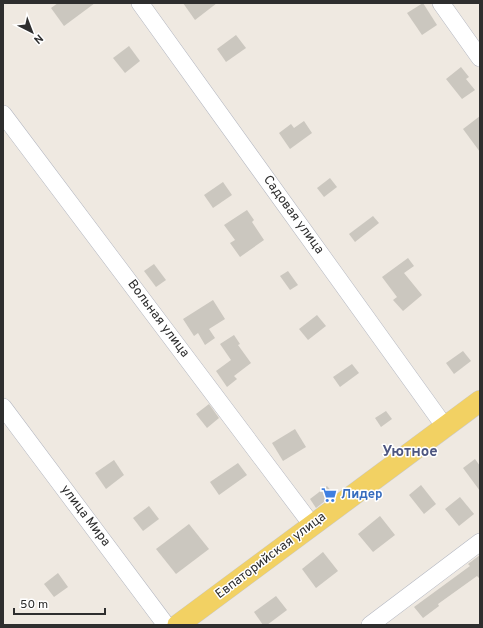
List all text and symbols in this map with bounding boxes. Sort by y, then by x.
north arrow [12,12,52,52]
text: N [30,31,46,47]
street label: Садовая улица [259,173,327,257]
street label: Вольная улица [124,277,192,361]
district label: Уютное [382,443,438,462]
street label: улица Мира [57,482,113,550]
supermarket icon: Лидер [320,486,338,504]
place label: Лидер [341,487,383,503]
street label: Евпаторийская улица [213,509,329,603]
scale bar [14,590,105,616]
text: 50 m [20,597,48,613]

